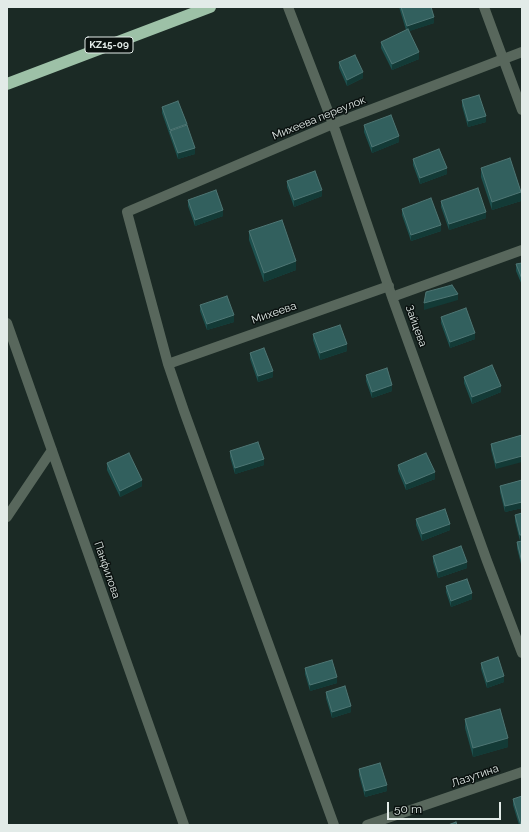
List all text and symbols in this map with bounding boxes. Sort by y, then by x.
road number: KZ15-09 [85,37,133,53]
street label: Михеева переулок [270,93,368,143]
street label: Михеева [250,299,298,327]
street label: Зайцева [402,303,430,349]
street label: Панфилова [91,540,123,600]
street label: Лазутина [450,762,500,790]
scale bar [389,794,503,820]
text: 50 m [394,802,422,816]

